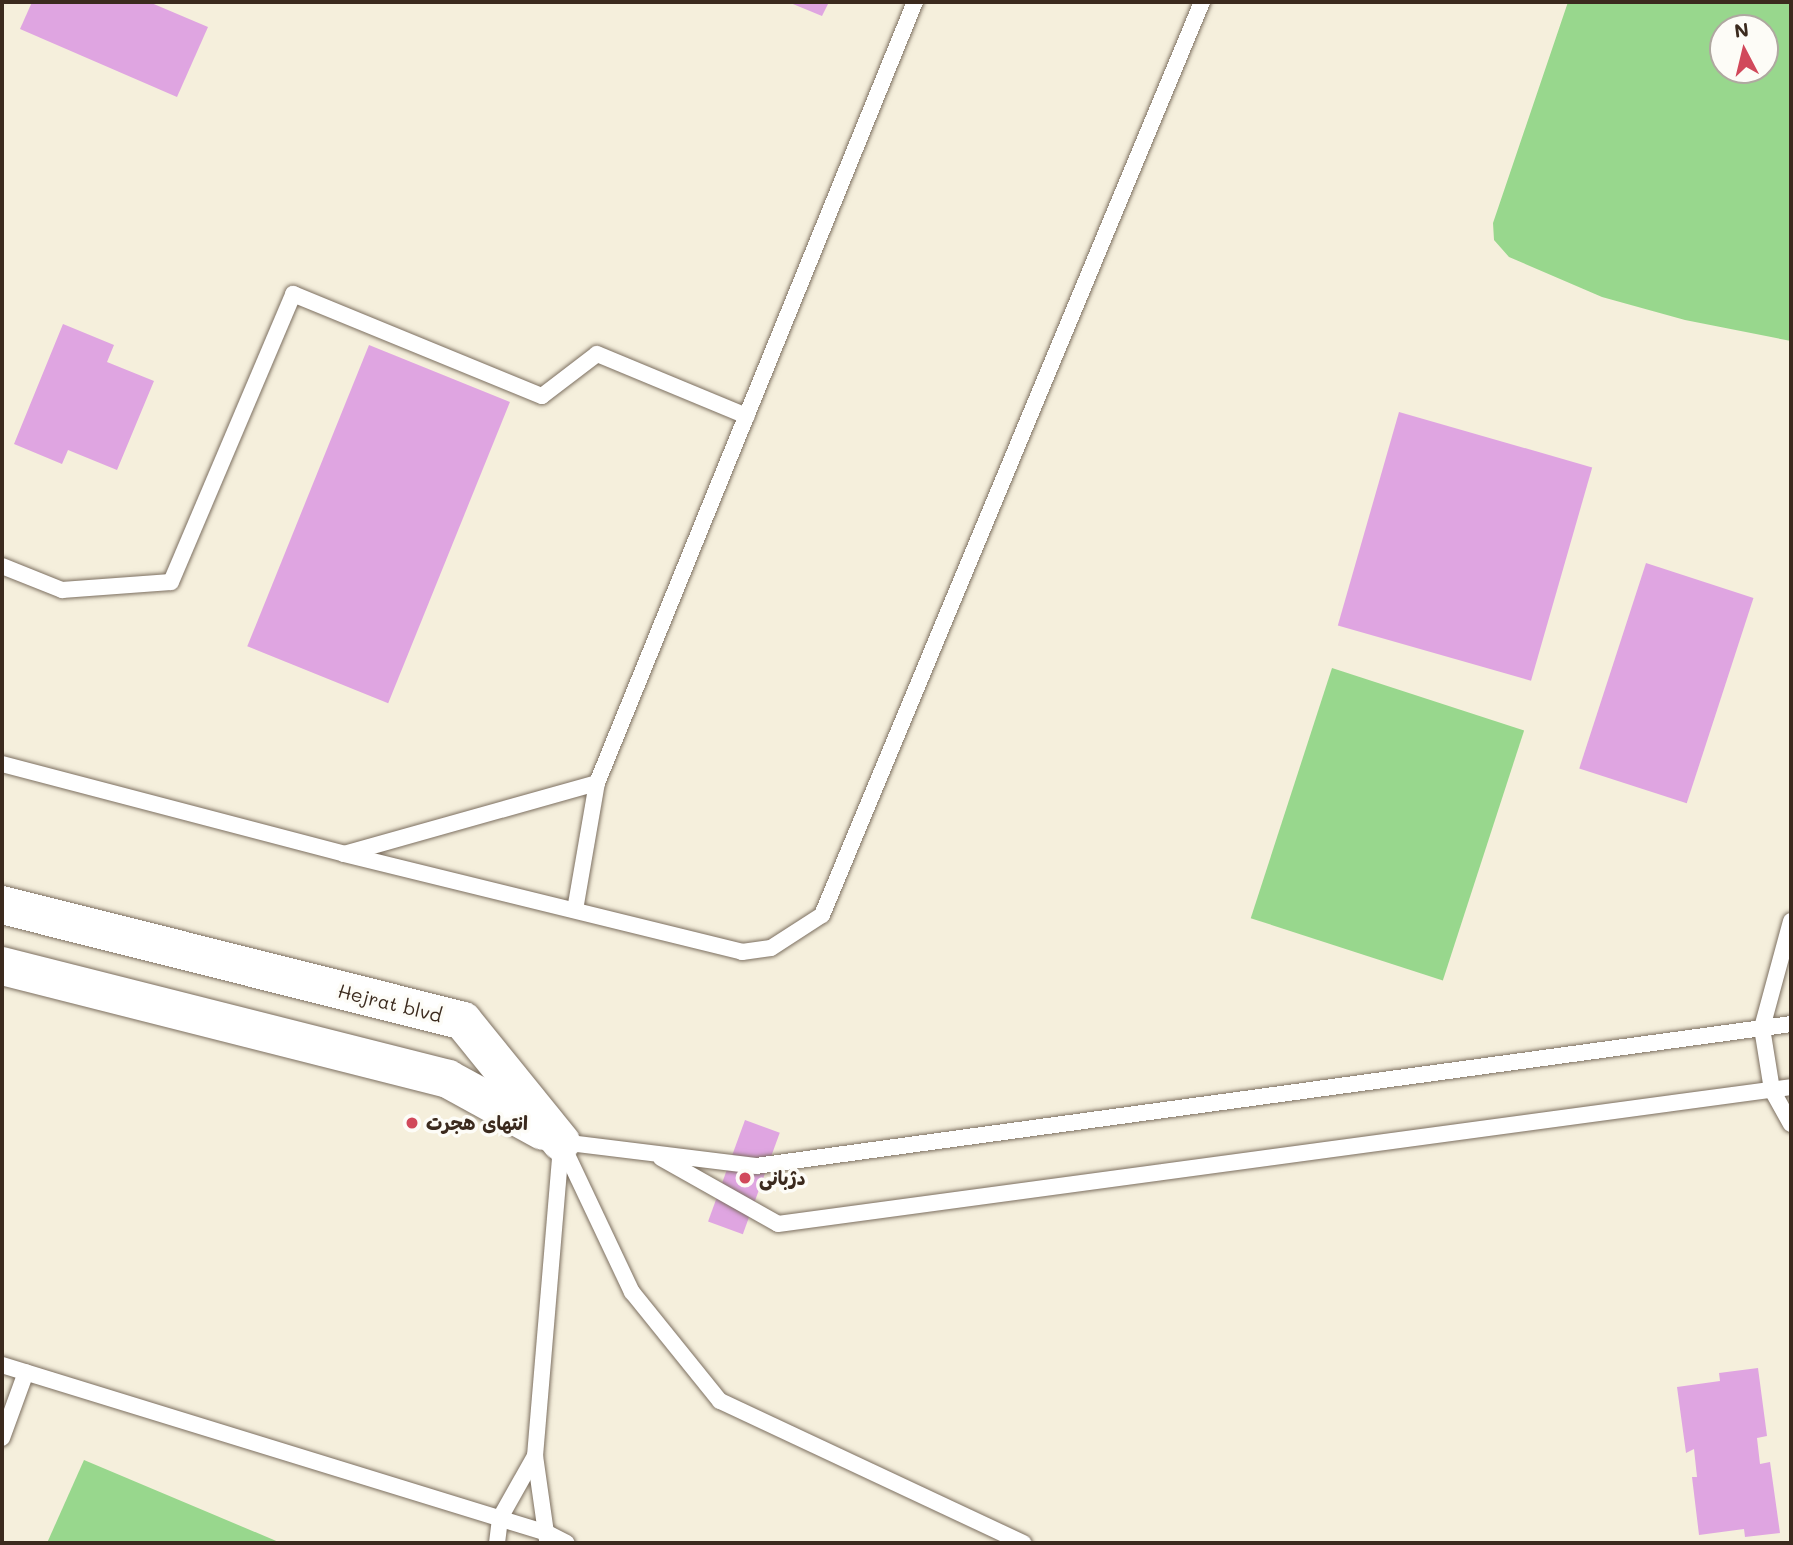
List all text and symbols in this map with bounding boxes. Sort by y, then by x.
north arrow [1709,14,1779,84]
text: N [1733,16,1750,43]
street label: Hejrat blvd [336,979,444,1027]
place label: انتهای هجرت [426,1112,528,1134]
marker: انتهای هجرت [404,1115,420,1131]
place label: دژبانی [759,1167,805,1189]
marker: دژبانی [737,1170,753,1186]

